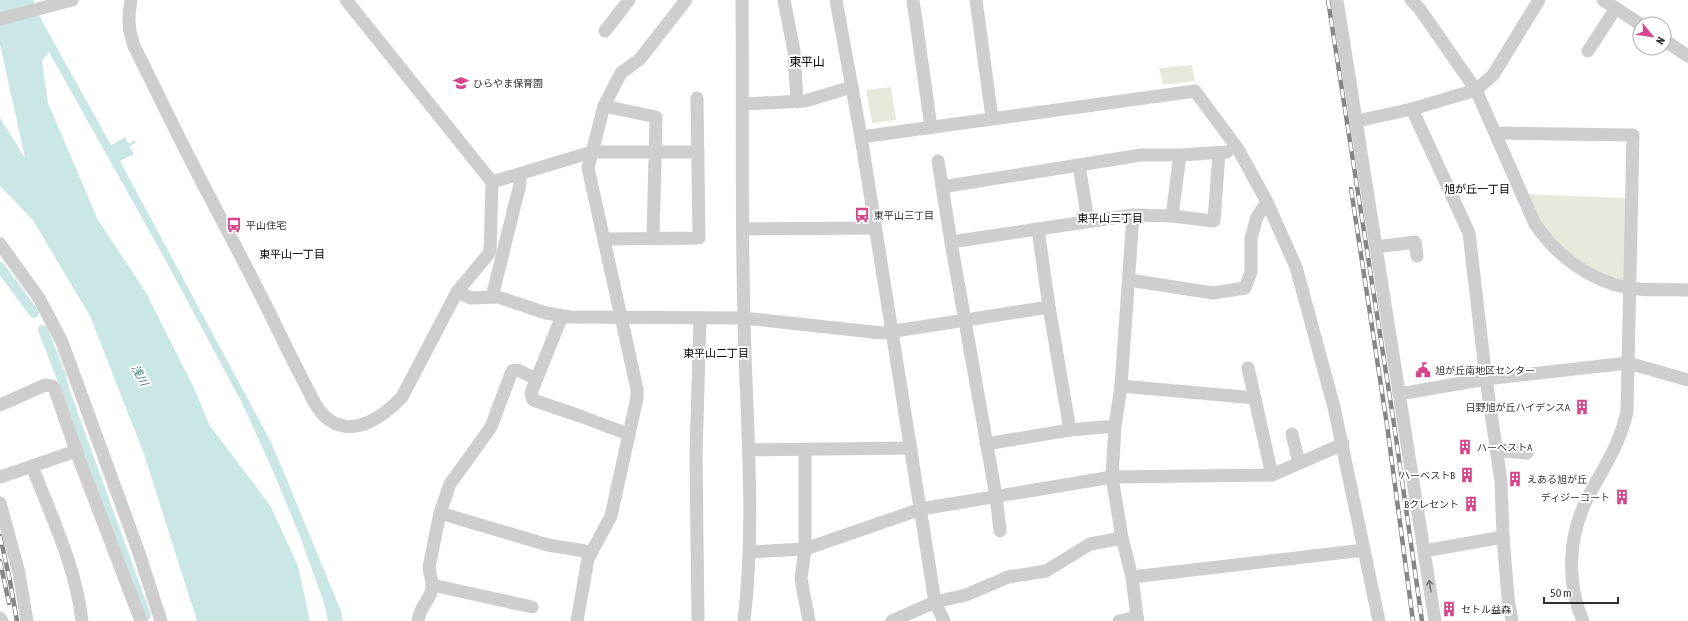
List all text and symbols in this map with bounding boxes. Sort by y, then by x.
north arrow [1632,16,1672,56]
text: N [1654,35,1668,47]
district label: 東平山 [789,55,825,69]
school or university icon: ひらやま保育園 [452,74,470,92]
place label: ひらやま保育園 [473,78,543,89]
district label: 旭が丘一丁目 [1444,183,1510,195]
bus stop icon: 東平山三丁目 [853,206,871,224]
place label: 東平山三丁目 [874,210,934,221]
district label: 東平山三丁目 [1077,212,1143,224]
bus stop icon: 平山住宅 [225,216,243,234]
place label: 平山住宅 [246,220,286,231]
district label: 東平山一丁目 [259,248,325,260]
district label: 東平山二丁目 [683,347,749,359]
public building icon: 旭が丘南地区センター [1414,361,1432,379]
water label: 浅川 [130,362,151,388]
place label: 旭が丘南地区センター [1435,365,1535,376]
building icon: 日野旭が丘ハイデンスA [1573,398,1591,416]
place label: 日野旭が丘ハイデンスA [1466,402,1570,413]
building icon: ハーベストA [1456,438,1474,456]
place label: ハーベストA [1477,442,1532,453]
building icon: ハーベストB [1458,466,1476,484]
place label: ハーベストB [1400,470,1455,481]
building icon: えある旭が丘 [1506,470,1524,488]
place label: えある旭が丘 [1527,474,1587,485]
building icon: ディジーコート [1613,488,1631,506]
place label: ディジーコート [1541,492,1610,503]
building icon: Bクレセント [1462,495,1480,513]
place label: Bクレセント [1404,499,1459,510]
scale bar [1544,579,1618,605]
one-way arrow [1425,580,1433,593]
text: 50 m [1550,586,1572,600]
building icon: セトル益森 [1440,600,1458,618]
place label: セトル益森 [1461,604,1511,615]

